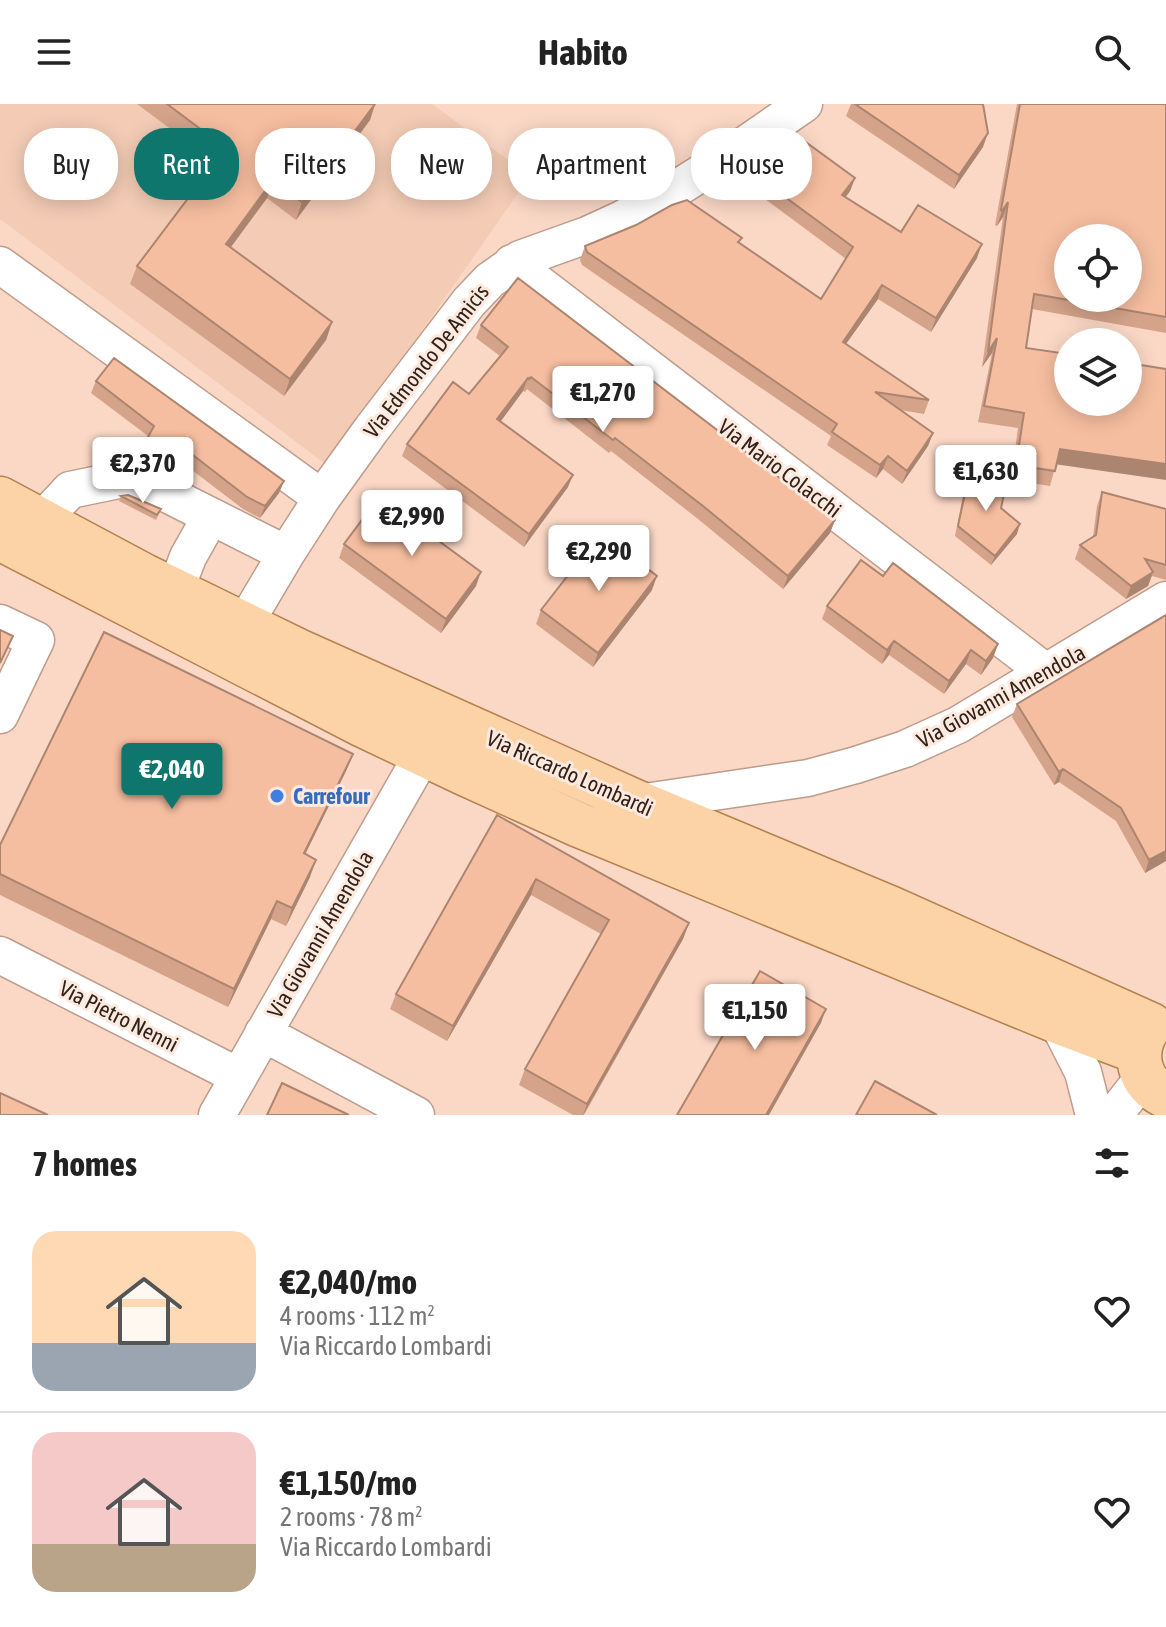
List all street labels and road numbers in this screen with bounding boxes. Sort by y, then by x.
street label: Via Edmondo De Amicis [358,279,494,443]
street label: Via Mario Colacchi [713,413,847,523]
street label: Via Giovanni Amendola [912,639,1090,753]
street label: Via Riccardo Lombardi [483,725,657,821]
street label: Via Giovanni Amendola [262,846,378,1022]
street label: Via Pietro Nenni [55,975,183,1057]

